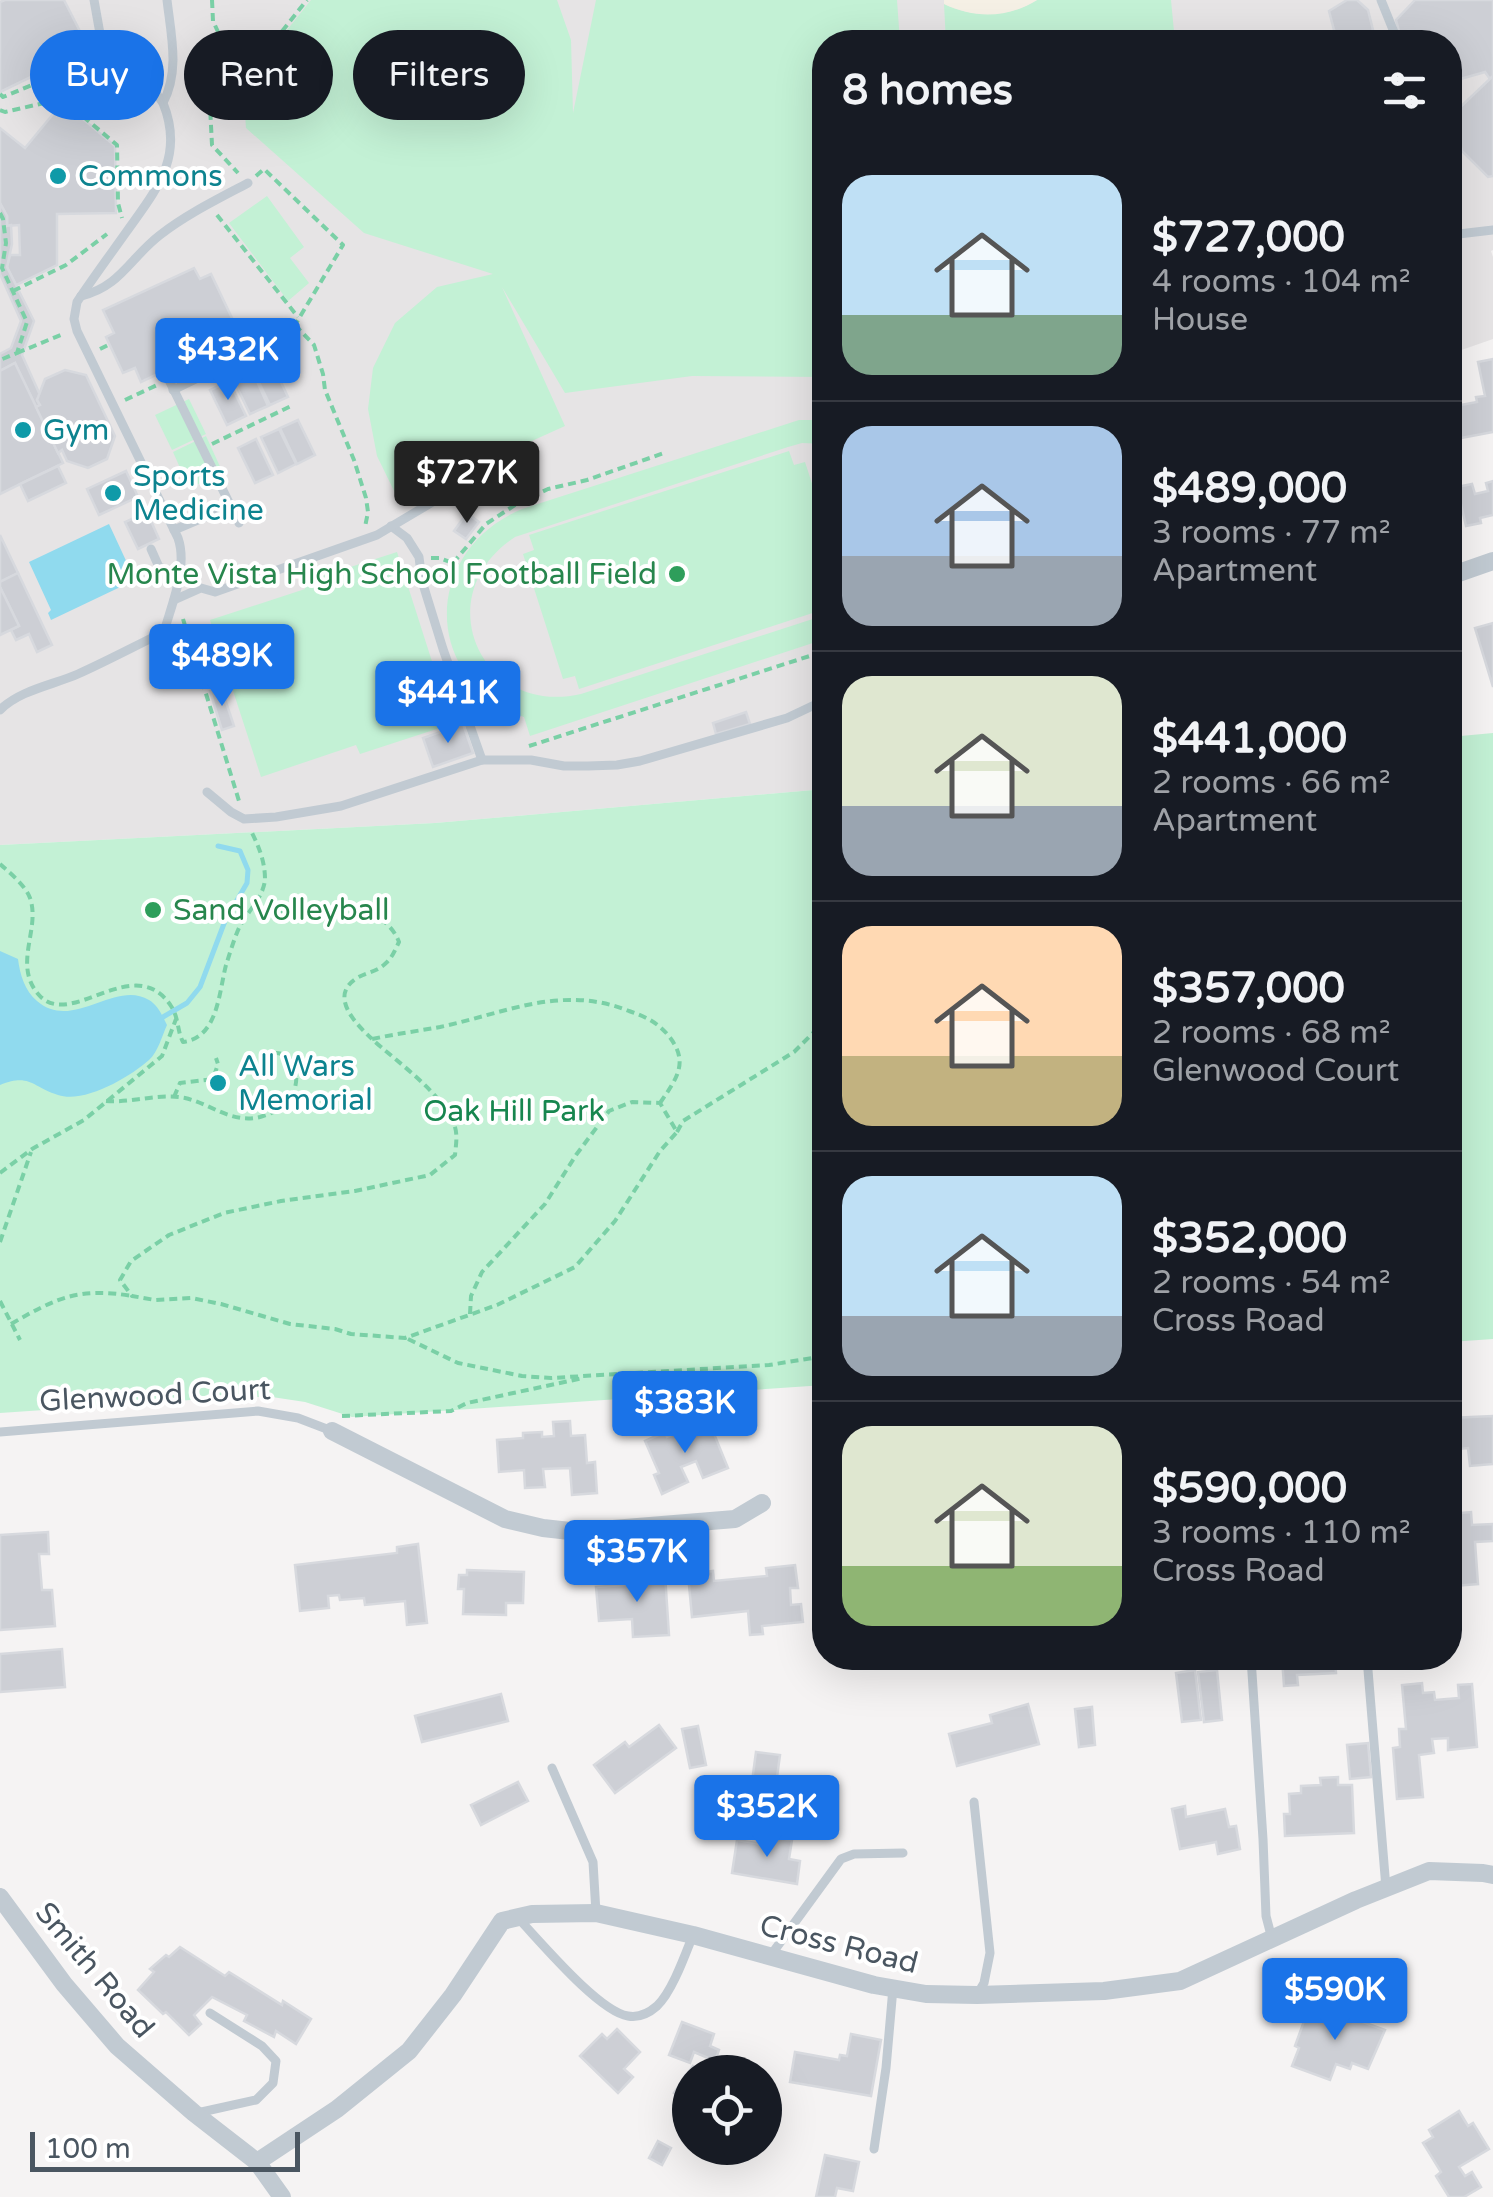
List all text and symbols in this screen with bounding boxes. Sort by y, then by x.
chip: Buy [30,30,164,120]
chip: Rent [184,30,333,120]
chip: Filters [353,30,525,120]
icon: filters [1377,63,1432,118]
text: 8 homes [842,65,1013,116]
place label: Commons [78,158,223,195]
marker: Commons [47,165,69,187]
text: $727,000 [1152,212,1345,263]
icon: home [922,215,1042,335]
text: 4 rooms · 104 m² [1152,263,1411,301]
text: House [1152,301,1248,339]
pin: $432K [158,318,298,403]
text: $432K [177,331,279,369]
place label: Gym [43,412,109,449]
marker: Gym [12,419,34,441]
pin: $727K [397,441,537,526]
text: $727K [416,454,518,492]
place label: Sports Medicine [133,458,264,529]
text: $489,000 [1152,463,1347,514]
icon: home [922,466,1042,586]
marker: Sports Medicine [102,482,124,504]
text: 3 rooms · 77 m² [1152,514,1391,552]
text: Apartment [1152,552,1317,590]
place label: Monte Vista High School Football Field [106,556,657,593]
marker: Monte Vista High School Football Field [666,563,688,585]
pin: $489K [152,624,292,709]
text: $489K [171,637,273,675]
pin: $441K [378,661,518,746]
text: $441K [397,674,499,712]
text: $441,000 [1152,713,1347,764]
icon: home [922,716,1042,836]
text: 2 rooms · 66 m² [1152,764,1391,802]
text: Apartment [1152,802,1317,840]
place label: Sand Volleyball [173,892,389,929]
marker: Sand Volleyball [142,899,164,921]
text: $357,000 [1152,963,1345,1014]
icon: home [922,966,1042,1086]
text: 2 rooms · 68 m² [1152,1014,1391,1052]
place label: All Wars Memorial [238,1048,373,1119]
text: Glenwood Court [1152,1052,1399,1090]
marker: All Wars Memorial [207,1072,229,1094]
park label: Oak Hill Park [423,1093,605,1130]
text: $352,000 [1152,1213,1347,1264]
icon: home [922,1216,1042,1336]
text: 2 rooms · 54 m² [1152,1264,1391,1302]
text: Cross Road [1152,1302,1325,1340]
street label: Glenwood Court [38,1371,272,1420]
pin: $383K [615,1371,755,1456]
text: $383K [634,1384,736,1422]
text: $590,000 [1152,1463,1347,1514]
icon: home [922,1466,1042,1586]
text: 3 rooms · 110 m² [1152,1514,1411,1552]
pin: $357K [567,1520,707,1605]
text: $357K [586,1533,688,1571]
text: Cross Road [1152,1552,1325,1590]
pin: $352K [697,1775,837,1860]
text: $352K [716,1788,818,1826]
street label: Smith Road [27,1895,162,2046]
street label: Cross Road [756,1907,922,1982]
pin: $590K [1265,1958,1405,2043]
text: $590K [1284,1971,1386,2009]
map controls [672,2055,782,2165]
button: locate [672,2055,782,2165]
scale bar [30,2127,300,2172]
text: 100 m [45,2132,131,2166]

